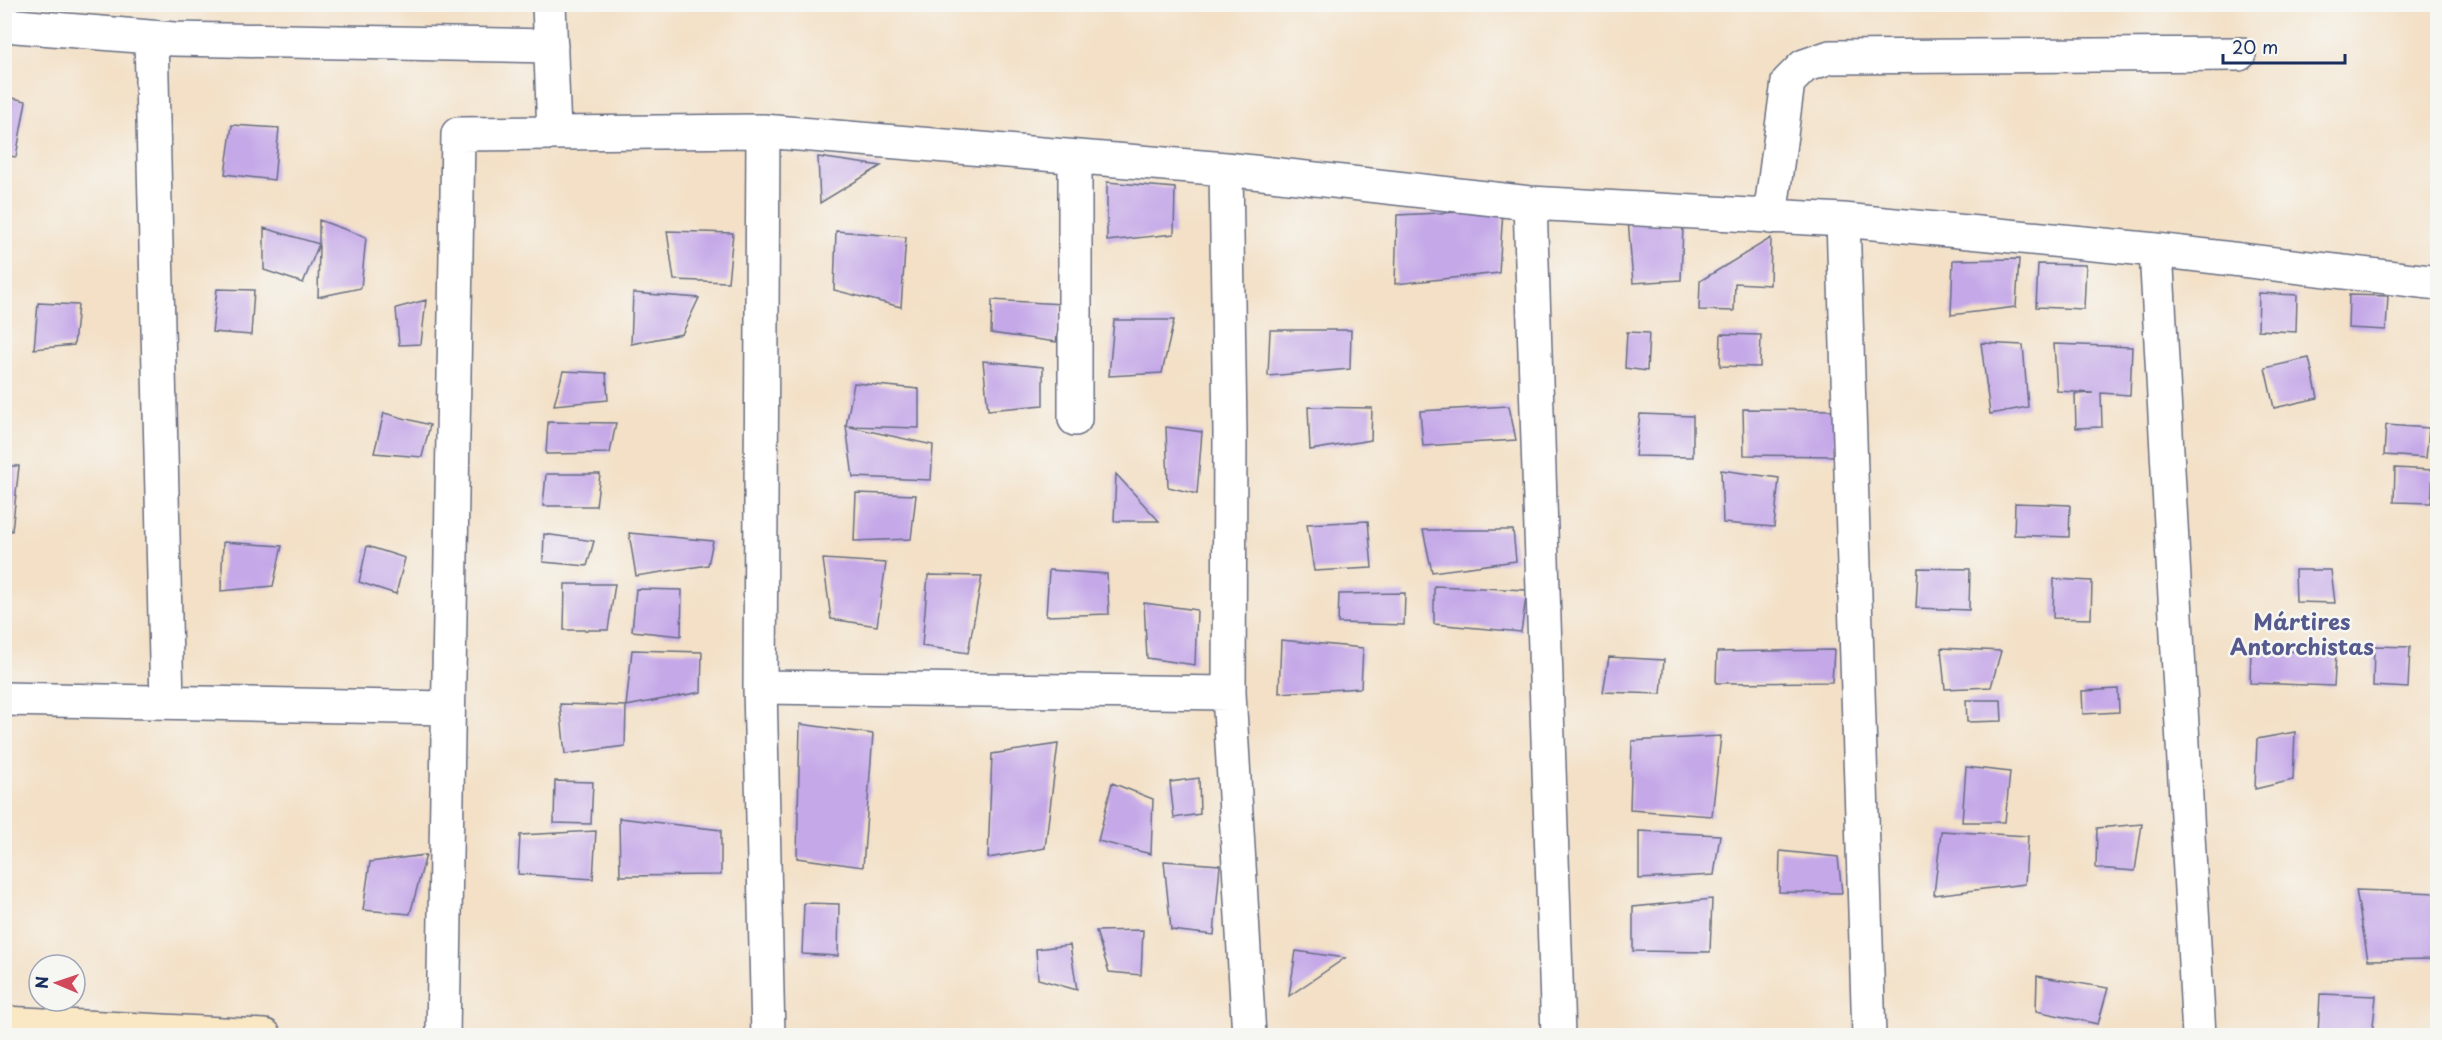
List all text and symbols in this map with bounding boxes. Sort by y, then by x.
scale bar [2223,27,2344,65]
text: 20 m [2232,33,2278,60]
district label: Mártires Antorchistas [2230,604,2374,662]
north arrow [27,953,87,1013]
text: N [29,976,53,989]

